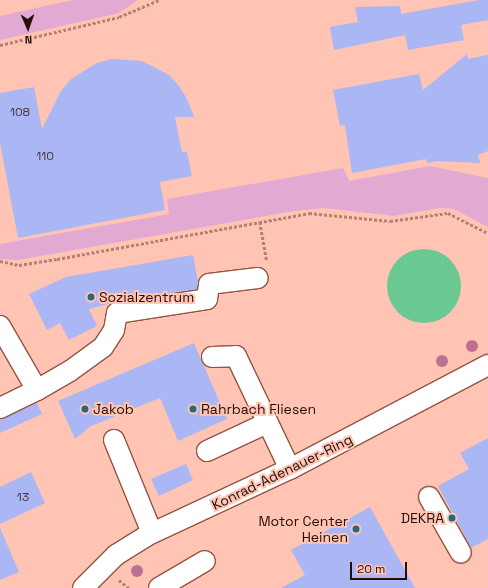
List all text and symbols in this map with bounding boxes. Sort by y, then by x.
north arrow [8,8,48,48]
text: N [24,33,32,47]
house number: 108 [10,106,30,120]
house number: 110 [36,150,54,164]
place label: Sozialzentrum [99,289,194,305]
marker: Sozialzentrum [86,292,96,302]
place label: Jakob [93,401,134,417]
place label: Rahrbach Fliesen [201,401,316,417]
marker: Jakob [80,404,90,414]
marker: Rahrbach Fliesen [188,404,198,414]
street label: Konrad-Adenauer-Ring [209,431,355,513]
house number: 13 [17,491,29,505]
place label: DEKRA [401,510,444,526]
place label: Motor Center Heinen [258,513,348,546]
marker: DEKRA [447,513,457,523]
marker: Motor Center Heinen [351,524,361,534]
scale bar [352,554,409,580]
text: 20 m [357,561,385,577]

